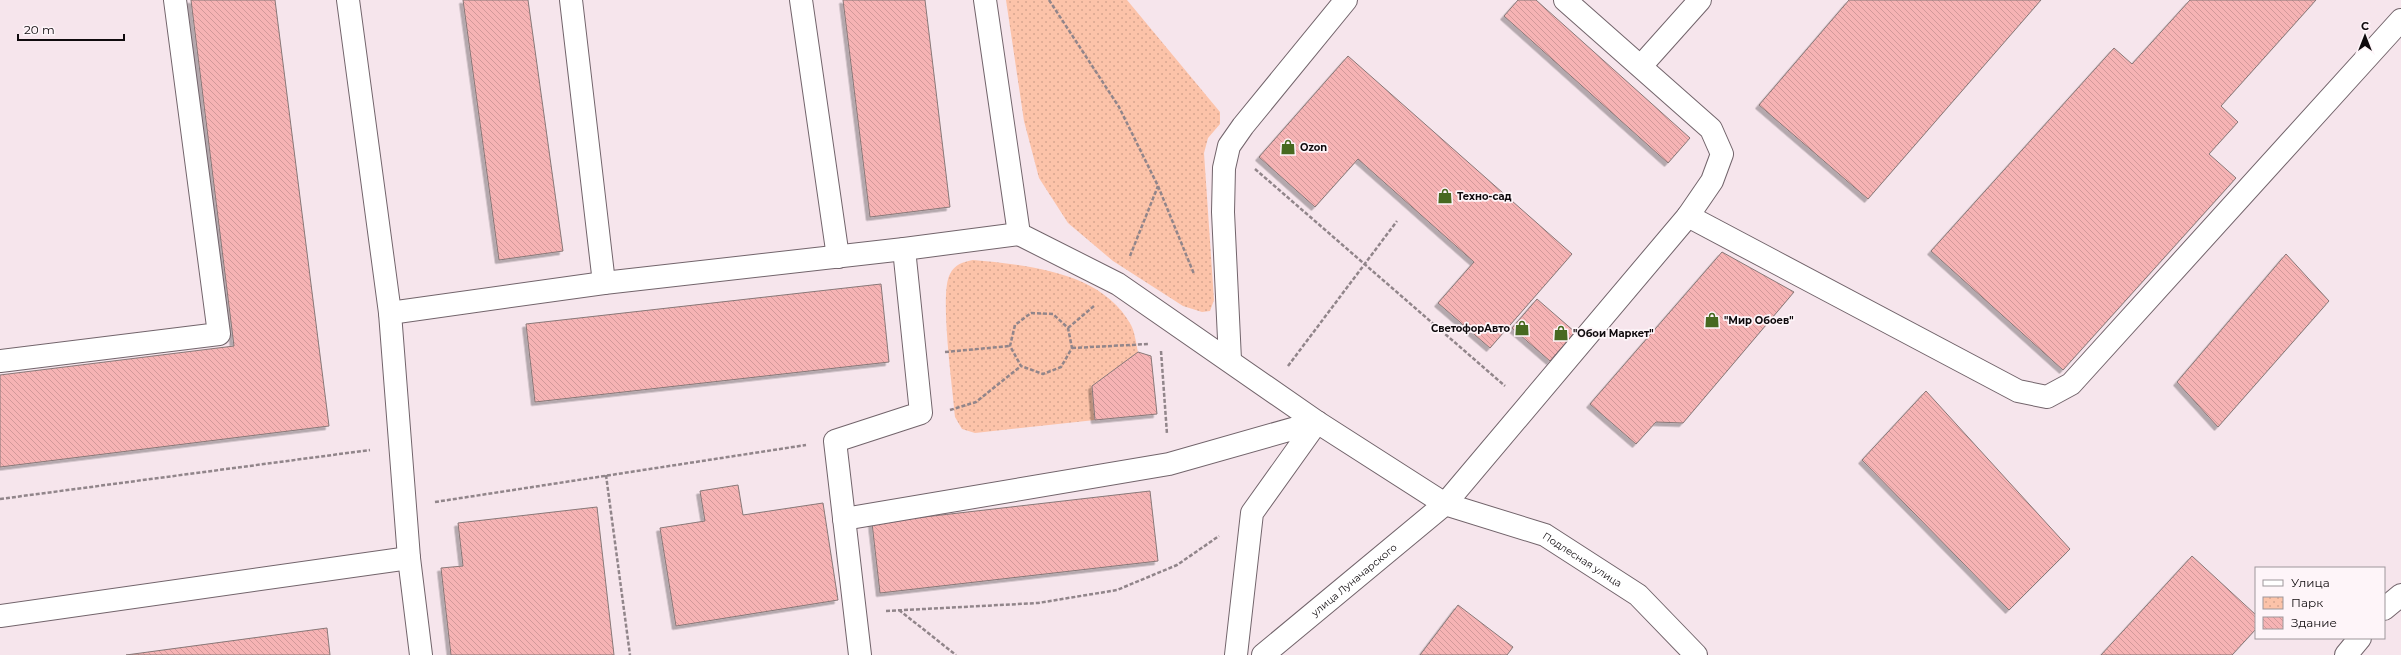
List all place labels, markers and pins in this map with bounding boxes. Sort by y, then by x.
shop icon: Ozon [1279,138,1297,156]
place label: Ozon [1300,141,1327,154]
shop icon: Техно-сад [1436,187,1454,205]
place label: Техно-сад [1457,190,1512,203]
shop icon: "Мир Обоев" [1703,311,1721,329]
place label: "Мир Обоев" [1724,314,1794,327]
shop icon: СветофорАвто [1513,319,1531,337]
place label: СветофорАвто [1431,322,1510,335]
shop icon: "Обои Маркет" [1552,324,1570,342]
place label: "Обои Маркет" [1573,327,1654,340]

